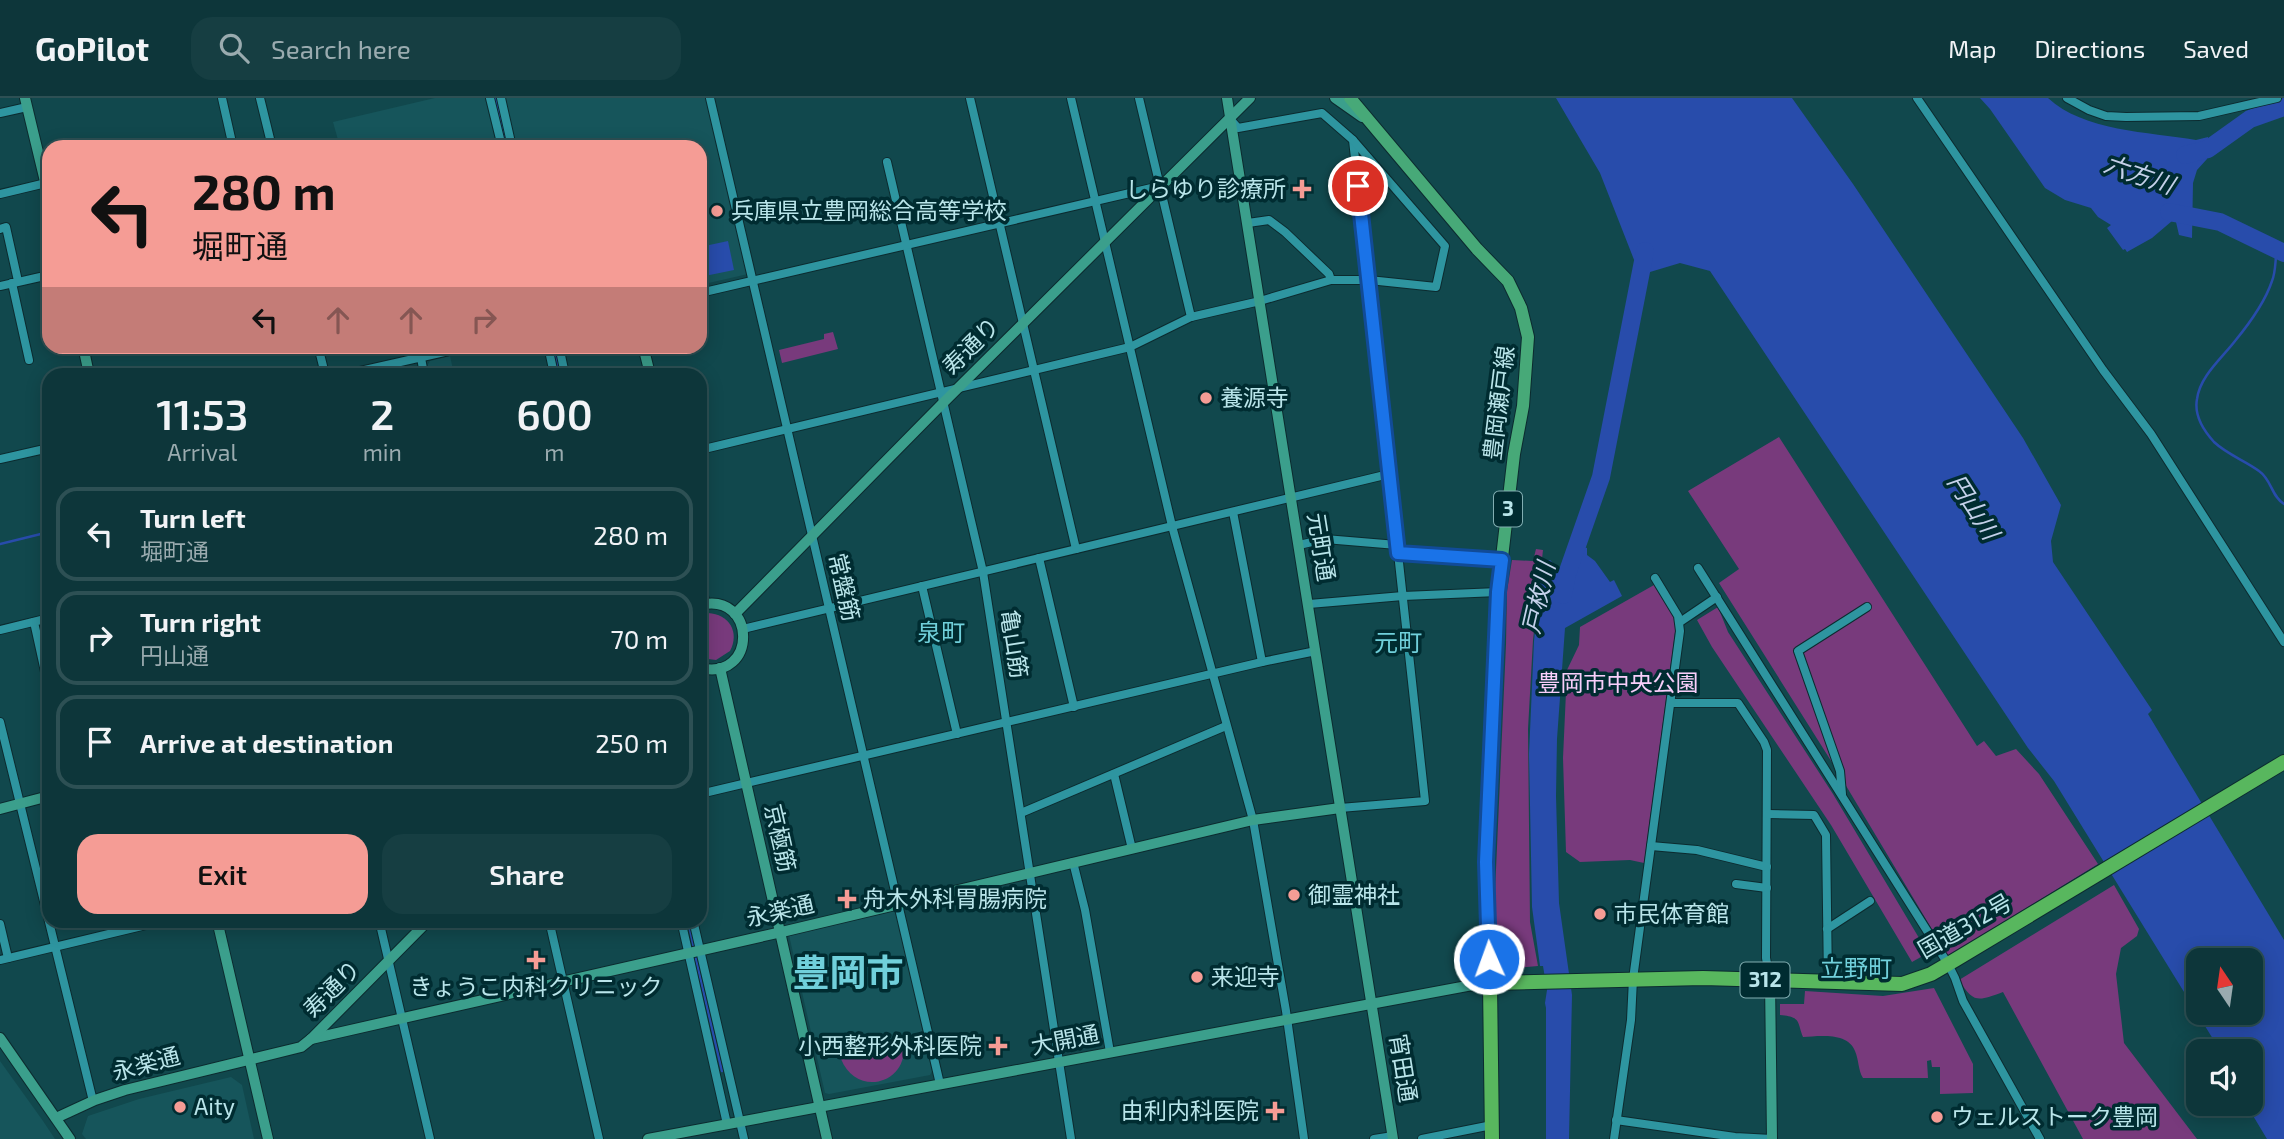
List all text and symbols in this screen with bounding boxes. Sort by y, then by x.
search box [191,17,681,80]
text: GoPilot [35,28,149,68]
icon: search [215,29,253,67]
text: Search here [271,33,411,64]
text: Map [1948,34,1996,63]
text: Directions [2034,34,2145,63]
text: Saved [2183,34,2249,63]
water label: 六方川 [2101,148,2181,200]
pin [1328,156,1388,216]
text: 280 m [192,161,336,220]
icon: arrive [1339,167,1377,205]
icon: left [77,168,168,259]
place label: しらゆり診療所 [1125,174,1286,202]
marker: しらゆり診療所 [1292,179,1312,199]
place label: 兵庫県立豊岡総合高等学校 [731,196,1007,224]
marker: 兵庫県立豊岡総合高等学校 [709,203,725,219]
text: 堀町通 [192,226,288,264]
icon: left [246,301,284,339]
icon: ahead [319,301,357,339]
icon: ahead [392,301,430,339]
icon: right [465,301,503,339]
street label: 寿通り [936,311,1005,380]
street label: 豊岡瀬戸線 [1477,344,1519,462]
place label: 養源寺 [1220,383,1289,411]
text: 11:53 [156,388,248,438]
text: 2 [370,388,394,438]
text: 600 [516,388,593,438]
marker: 養源寺 [1198,390,1214,406]
text: Arrival [167,438,237,466]
text: min [363,438,402,466]
text: m [544,438,564,466]
water label: 円山川 [1942,468,2008,547]
road number: 3 [1494,492,1522,526]
text: Turn left [140,502,246,533]
street label: 元町通 [1303,511,1341,583]
icon: left [81,515,119,553]
text: 280 m [593,519,668,550]
text: 堀町通 [140,537,209,565]
street label: 常盤筋 [824,550,866,624]
water label: 戸枚川 [1515,556,1560,636]
text: Turn right [140,606,261,637]
street label: 亀山筋 [996,608,1034,680]
district label: 泉町 [917,617,965,646]
icon: right [81,619,119,657]
text: 70 m [610,623,668,654]
district label: 元町 [1374,627,1422,656]
text: 円山通 [140,641,209,669]
park label: 豊岡市中央公園 [1538,668,1699,696]
icon: arrive [81,723,119,761]
text: Arrive at destination [140,727,393,758]
text: 250 m [595,727,668,758]
street label: 京極筋 [760,801,802,875]
button: Exit [77,834,368,914]
button: Share [382,834,672,914]
place label: 御霊神社 [1308,880,1400,908]
place label: 舟木外科胃腸病院 [863,884,1047,912]
marker: 御霊神社 [1286,887,1302,903]
street label: 国道312号 [1913,887,2016,963]
street label: 永楽通 [743,889,817,931]
marker: 舟木外科胃腸病院 [837,889,857,909]
place label: 市民体育館 [1614,899,1729,927]
marker: 市民体育館 [1592,906,1608,922]
position arrow [1452,922,1526,996]
north arrow [2186,948,2263,1026]
map controls [2186,948,2263,1116]
district label: 豊岡市 [793,949,904,993]
marker: きょうこ内科クリニック [526,950,546,970]
district label: 立野町 [1820,953,1892,982]
street label: 寿通り [297,954,366,1023]
place label: 来迎寺 [1211,962,1280,990]
road number: 312 [1740,962,1790,998]
marker: 来迎寺 [1189,969,1205,985]
place label: きょうこ内科クリニック [410,972,663,1000]
street label: 大開通 [1028,1019,1101,1059]
place label: 小西整形外科医院 [798,1031,982,1059]
street label: 宵田通 [1385,1032,1423,1104]
marker: 小西整形外科医院 [988,1036,1008,1056]
button: sound [2186,1039,2263,1116]
street label: 永楽通 [109,1041,183,1085]
place label: Aity [194,1092,235,1120]
place label: 由利内科医院 [1121,1096,1259,1124]
marker: Aity [172,1099,188,1115]
marker: 由利内科医院 [1265,1101,1285,1121]
place label: ウェルストーク豊岡 [1951,1102,2158,1130]
marker: ウェルストーク豊岡 [1929,1109,1945,1125]

